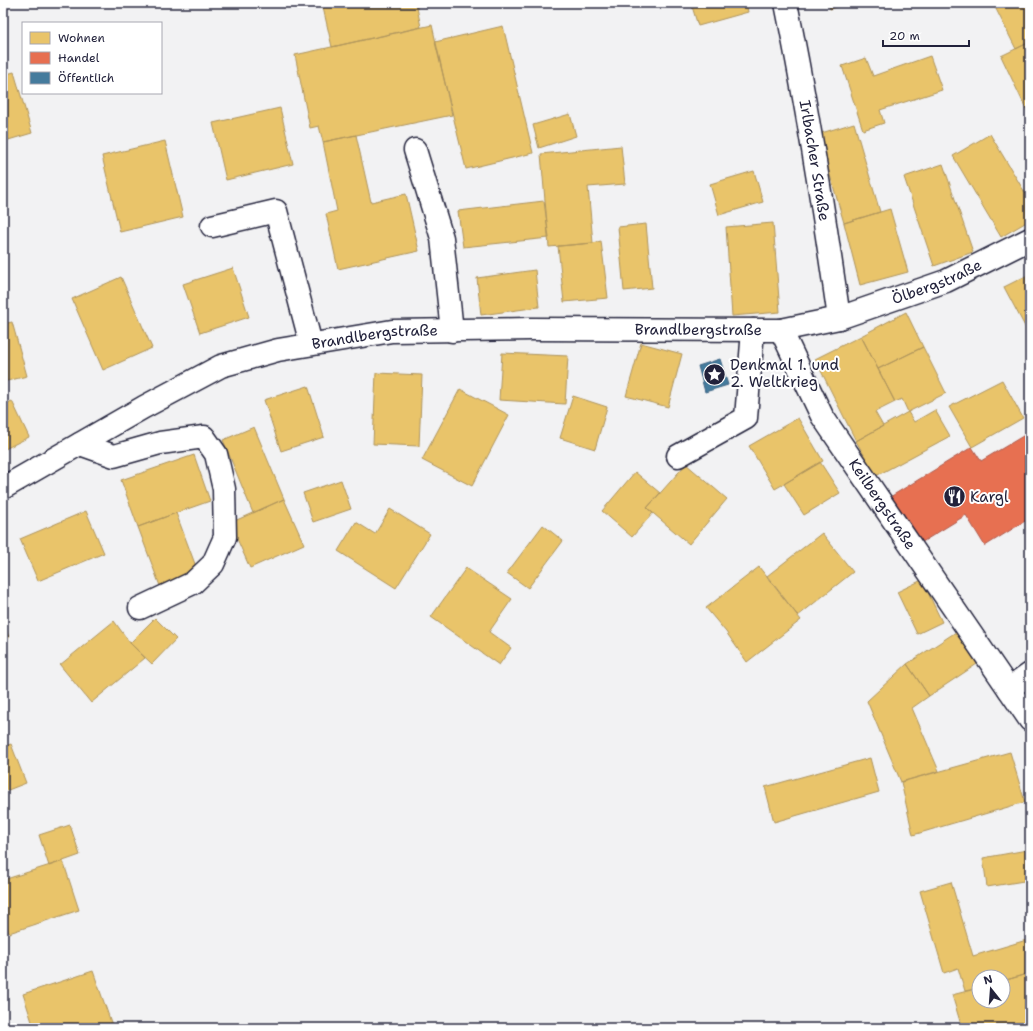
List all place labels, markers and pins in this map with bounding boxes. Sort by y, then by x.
place label: Denkmal 1. und 2. Weltkrieg [730,355,839,392]
place icon: Denkmal 1. und 2. Weltkrieg [702,361,728,387]
restaurant icon: Kargl [942,484,968,510]
place label: Kargl [970,487,1009,507]

